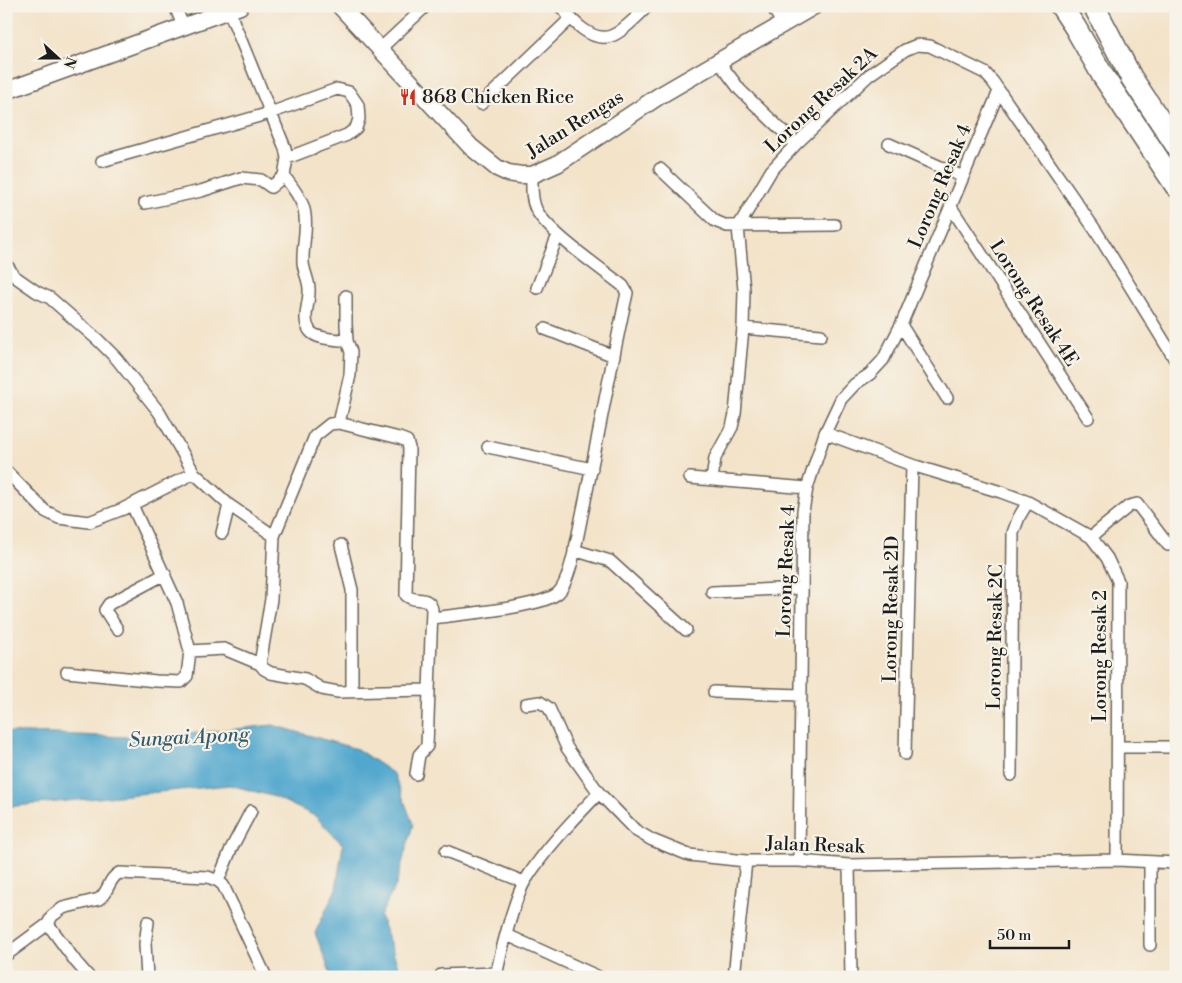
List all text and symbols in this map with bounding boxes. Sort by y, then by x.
north arrow [32,32,82,82]
street label: Lorong Resak 2A [760,41,883,158]
text: N [59,54,80,71]
place label: 868 Chicken Rice [422,85,574,109]
street label: Jalan Rengas [521,85,628,164]
restaurant icon: 868 Chicken Rice [398,87,418,107]
street label: Lorong Resak 4 [903,120,977,252]
street label: Lorong Resak 4E [984,235,1084,371]
street label: Lorong Resak 4 [772,504,800,638]
street label: Lorong Resak 2D [878,535,904,683]
street label: Lorong Resak 2C [982,564,1008,710]
street label: Lorong Resak 2 [1088,590,1112,722]
water label: Sungai Apong [128,722,252,754]
street label: Jalan Resak [764,831,866,859]
scale bar [990,918,1068,950]
text: 50 m [997,926,1031,945]

